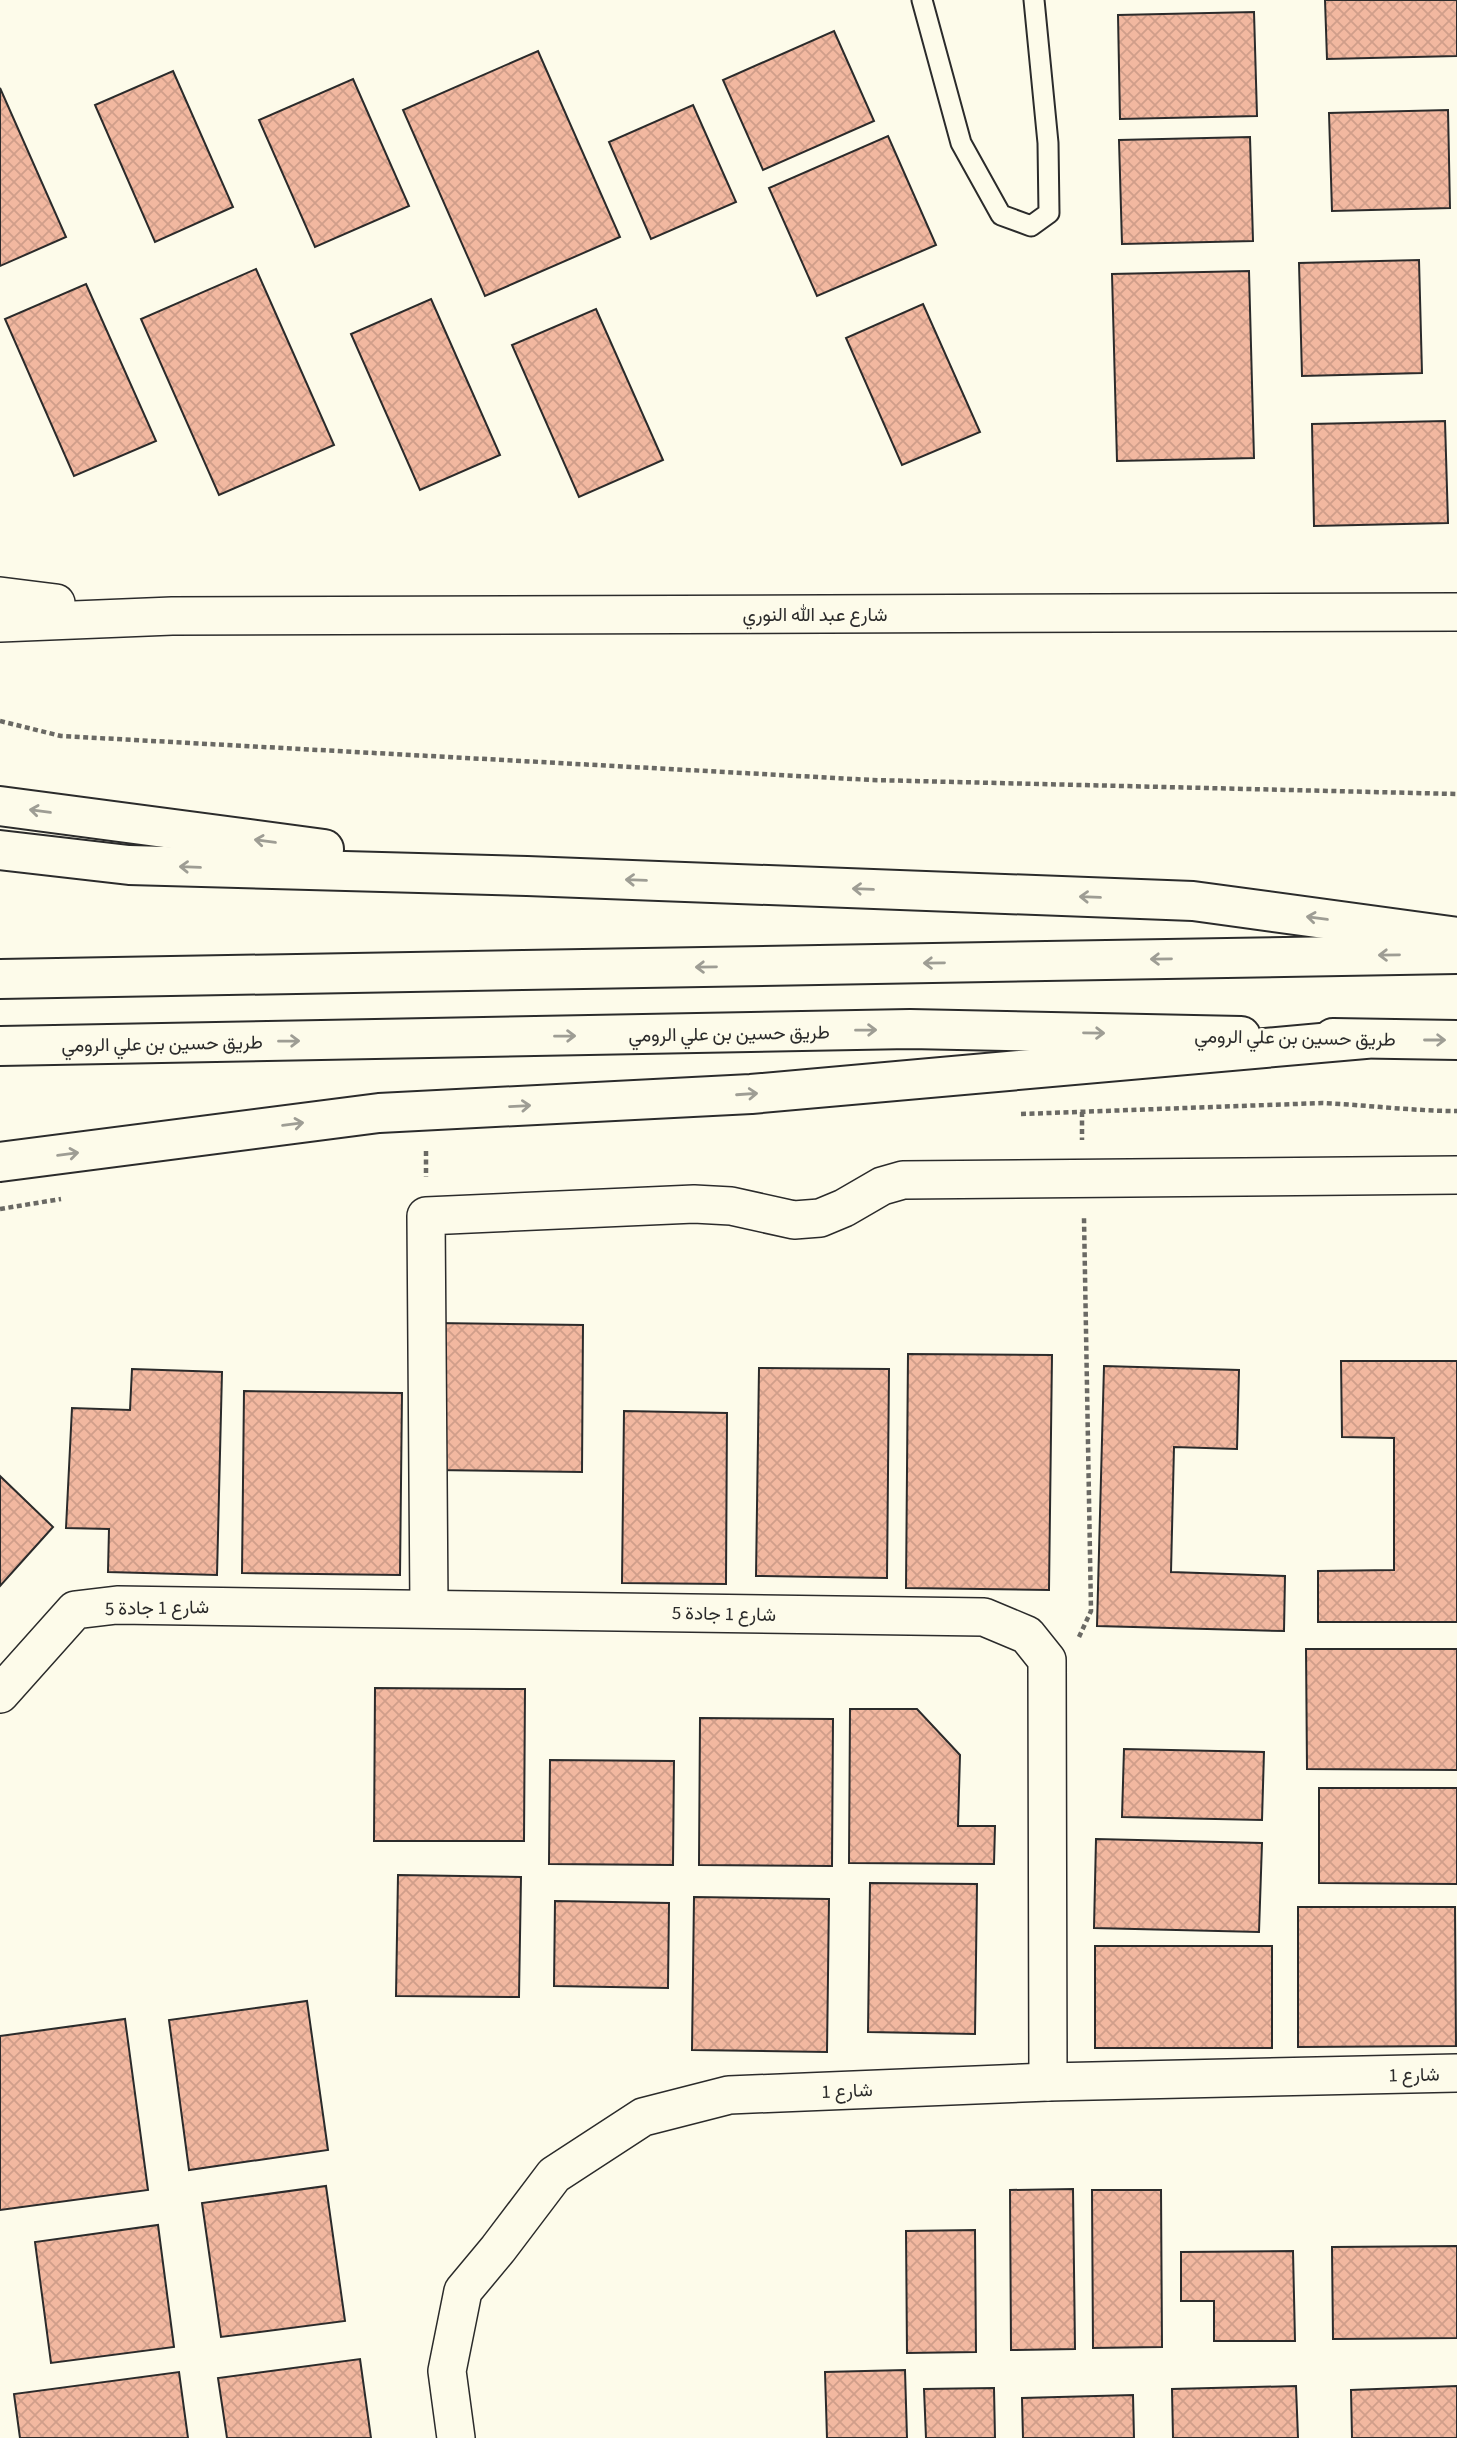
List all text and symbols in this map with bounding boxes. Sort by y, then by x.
street label: شارع عبد الله النوري [743,602,887,630]
one-way arrow [29,804,52,817]
one-way arrow [254,835,277,848]
one-way arrow [178,860,201,873]
one-way arrow [624,874,647,887]
one-way arrow [852,882,875,895]
one-way arrow [1079,890,1102,904]
one-way arrow [1306,911,1328,924]
one-way arrow [1378,948,1401,962]
one-way arrow [1150,952,1173,966]
one-way arrow [923,956,946,970]
one-way arrow [695,960,718,974]
street label: طريق حسين بن علي الرومي [628,1019,830,1051]
one-way arrow [854,1023,877,1037]
street label: طريق حسين بن علي الرومي [1194,1023,1396,1055]
one-way arrow [1082,1026,1105,1040]
street label: طريق حسين بن علي الرومي [61,1029,263,1061]
one-way arrow [553,1029,576,1042]
one-way arrow [1424,1033,1447,1046]
one-way arrow [277,1034,300,1047]
one-way arrow [735,1087,758,1100]
one-way arrow [508,1099,531,1112]
one-way arrow [281,1118,304,1131]
one-way arrow [56,1147,79,1160]
street label: شارع 1 جادة 5 [105,1594,209,1623]
street label: شارع 1 جادة 5 [672,1600,776,1629]
street label: شارع 1 [1388,2062,1440,2089]
street label: شارع 1 [821,2077,873,2106]

